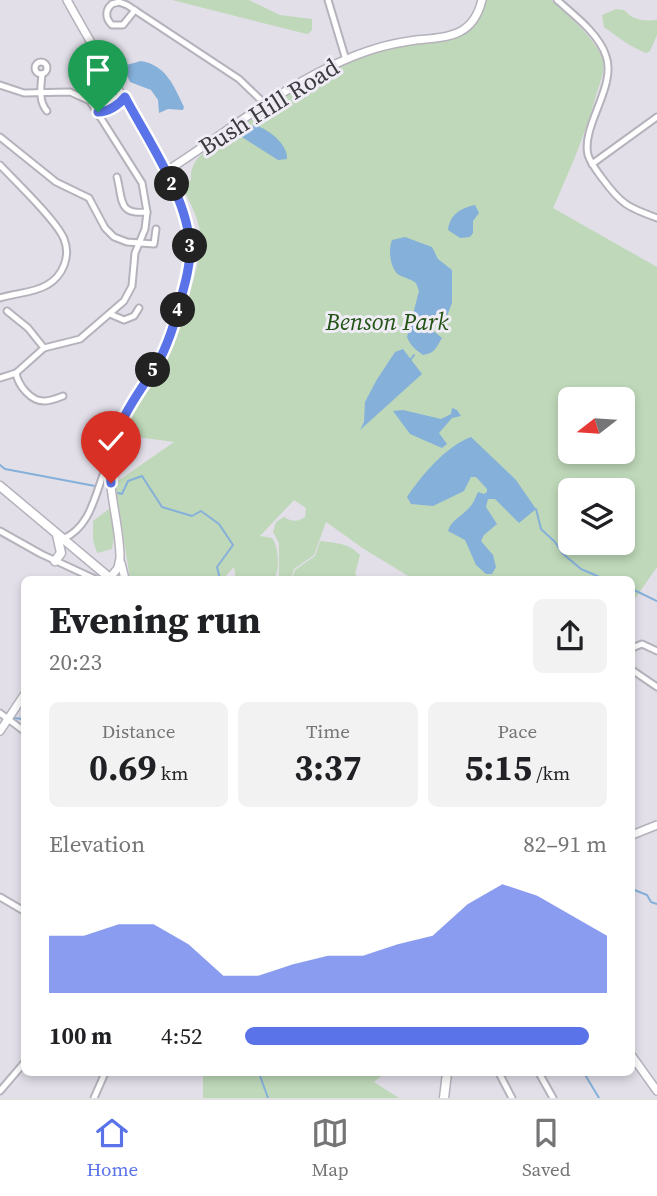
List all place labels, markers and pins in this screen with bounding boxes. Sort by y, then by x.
pin [68,40,128,112]
pin: 2 [154,166,190,202]
pin: 3 [172,229,208,264]
pin: 4 [160,292,196,328]
pin: 5 [136,352,170,388]
pin [81,411,141,483]

